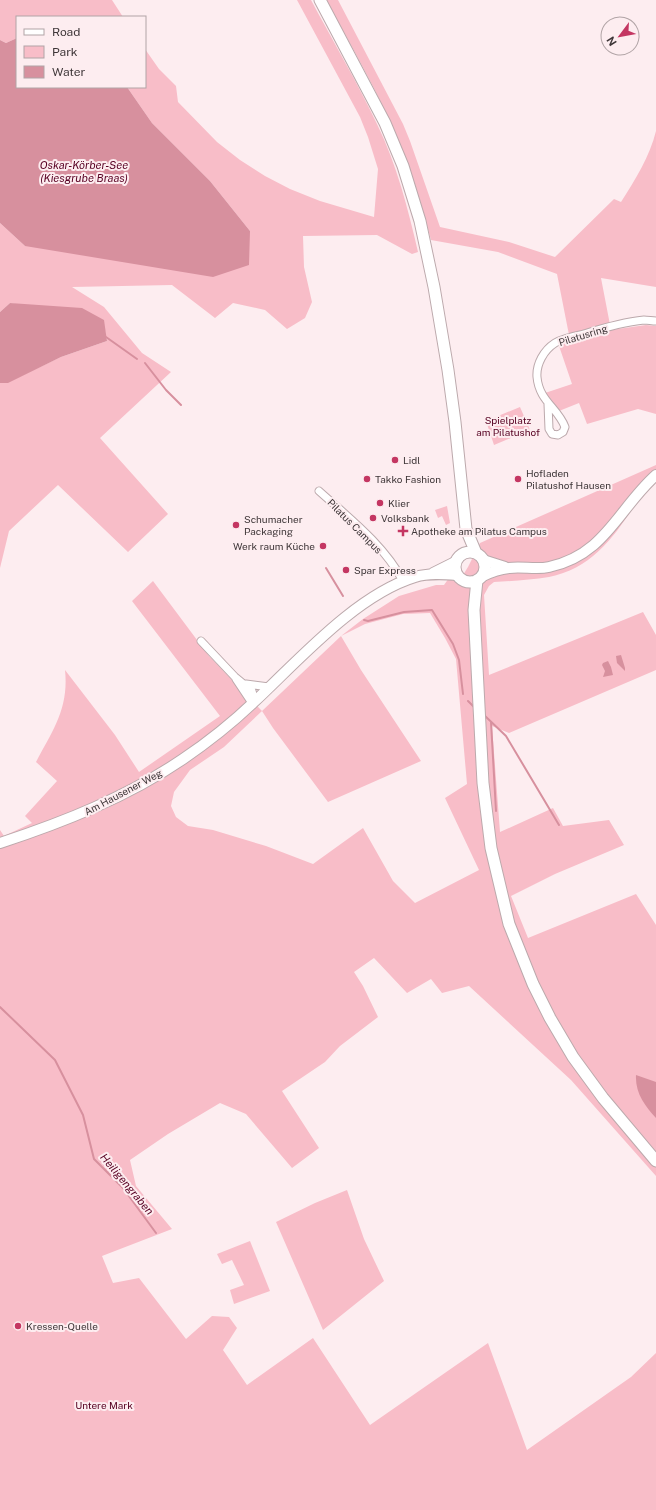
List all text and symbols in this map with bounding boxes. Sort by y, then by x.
legend [16,16,146,88]
north arrow [600,16,640,56]
text: Road [52,25,80,39]
text: N [604,34,619,48]
text: Park [52,45,78,59]
text: Water [52,65,86,79]
water label: Oskar-Körber-See (Kiesgrube Braas) [40,159,128,184]
street label: Pilatusring [557,322,609,348]
park label: Spielplatz am Pilatushof [476,414,540,438]
place label: Lidl [403,454,420,466]
marker: Lidl [390,455,400,465]
place label: Hofladen Pilatushof Hausen [526,467,611,491]
place label: Takko Fashion [375,473,441,485]
marker: Takko Fashion [362,474,372,484]
marker: Hofladen Pilatushof Hausen [513,474,523,484]
street label: Pilatus Campus [325,496,385,556]
place label: Klier [388,497,410,509]
marker: Klier [375,498,385,508]
place label: Volksbank [381,512,430,524]
place label: Schumacher Packaging [244,513,303,537]
marker: Volksbank [368,513,378,523]
marker: Schumacher Packaging [231,520,241,530]
place label: Apotheke am Pilatus Campus [411,525,547,537]
marker: Apotheke am Pilatus Campus [398,526,408,536]
place label: Werk raum Küche [233,540,315,552]
marker: Werk raum Küche [318,541,328,551]
place label: Spar Express [354,564,416,576]
marker: Spar Express [341,565,351,575]
street label: Am Hausener Weg [82,766,164,818]
water label: Heiligengraben [98,1151,156,1217]
place label: Kressen-Quelle [26,1320,98,1332]
marker: Kressen-Quelle [13,1321,23,1331]
park label: Untere Mark [75,1399,133,1411]

